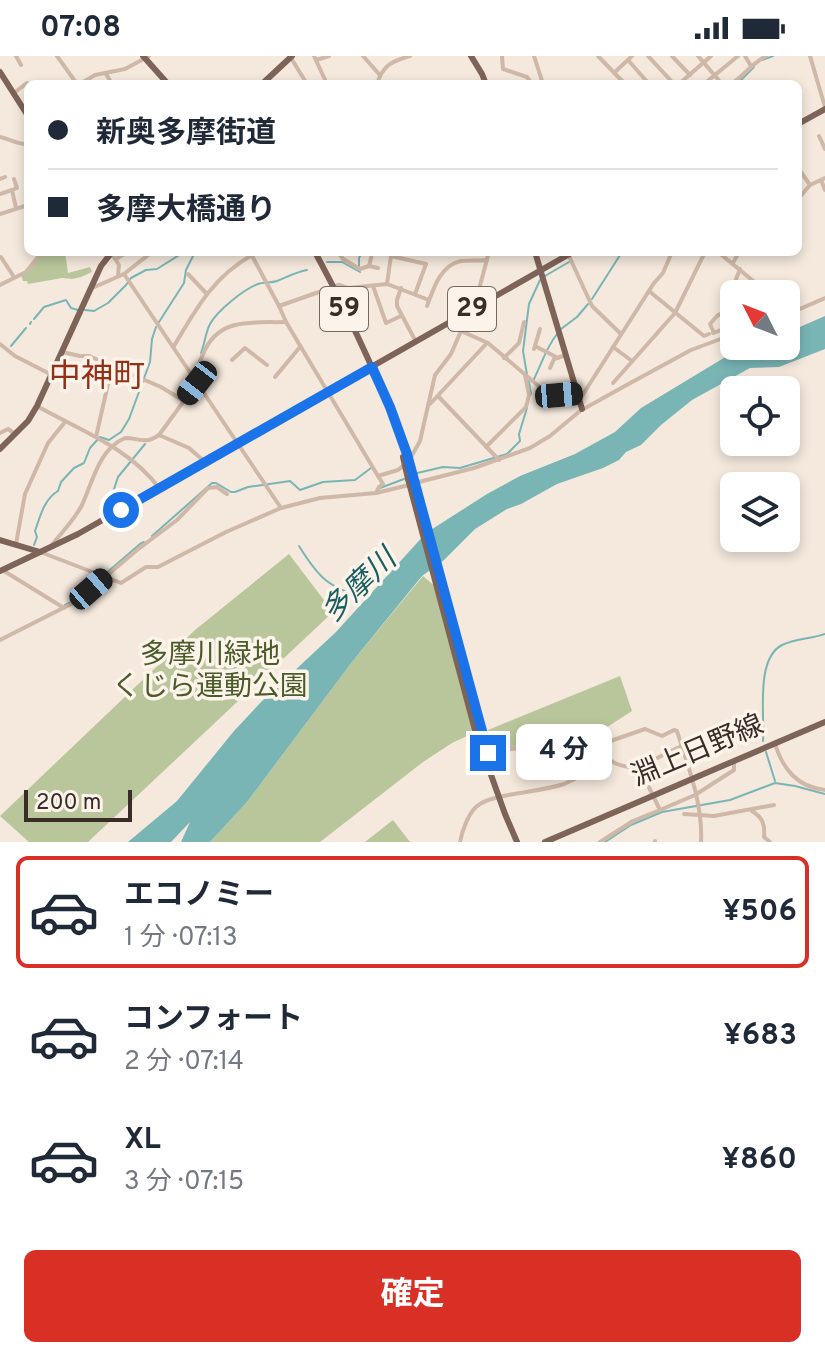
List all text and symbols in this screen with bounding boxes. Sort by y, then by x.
text: 07:08 [40,10,121,47]
text: 新奥多摩街道 [96,116,276,153]
text: 多摩大橋通り [96,193,276,230]
north arrow [720,280,800,360]
map controls [720,280,800,552]
road number: 59 [320,287,368,331]
road number: 29 [448,287,496,331]
car [173,357,221,409]
district label: 中神町 [49,358,145,398]
button: locate [720,376,800,456]
car [534,381,584,409]
button: layers [720,472,800,552]
route start [103,492,139,528]
water label: 多摩川 [315,540,407,632]
car [65,564,117,614]
park label: 多摩川緑地 くじら運動公園 [112,638,308,706]
street label: 淵上日野線 [627,708,769,796]
callout: 4 分 [516,725,612,781]
route end [470,735,506,771]
text: 4 分 [539,735,589,768]
scale bar [24,786,132,822]
text: 200 m [36,790,101,817]
icon: car [28,876,100,948]
text: エコノミー [124,878,274,915]
text: ¥506 [722,894,797,931]
text: 1 分 · 07:13 [124,922,238,955]
icon: car [28,1000,100,1072]
text: コンフォート [124,1002,303,1039]
text: ¥683 [723,1018,797,1055]
text: 2 分 · 07:14 [124,1046,244,1079]
text: XL [124,1122,161,1159]
icon: car [28,1124,100,1196]
text: ¥860 [722,1142,797,1179]
text: 3 分 · 07:15 [124,1166,244,1199]
button: 確定 [24,1250,801,1342]

